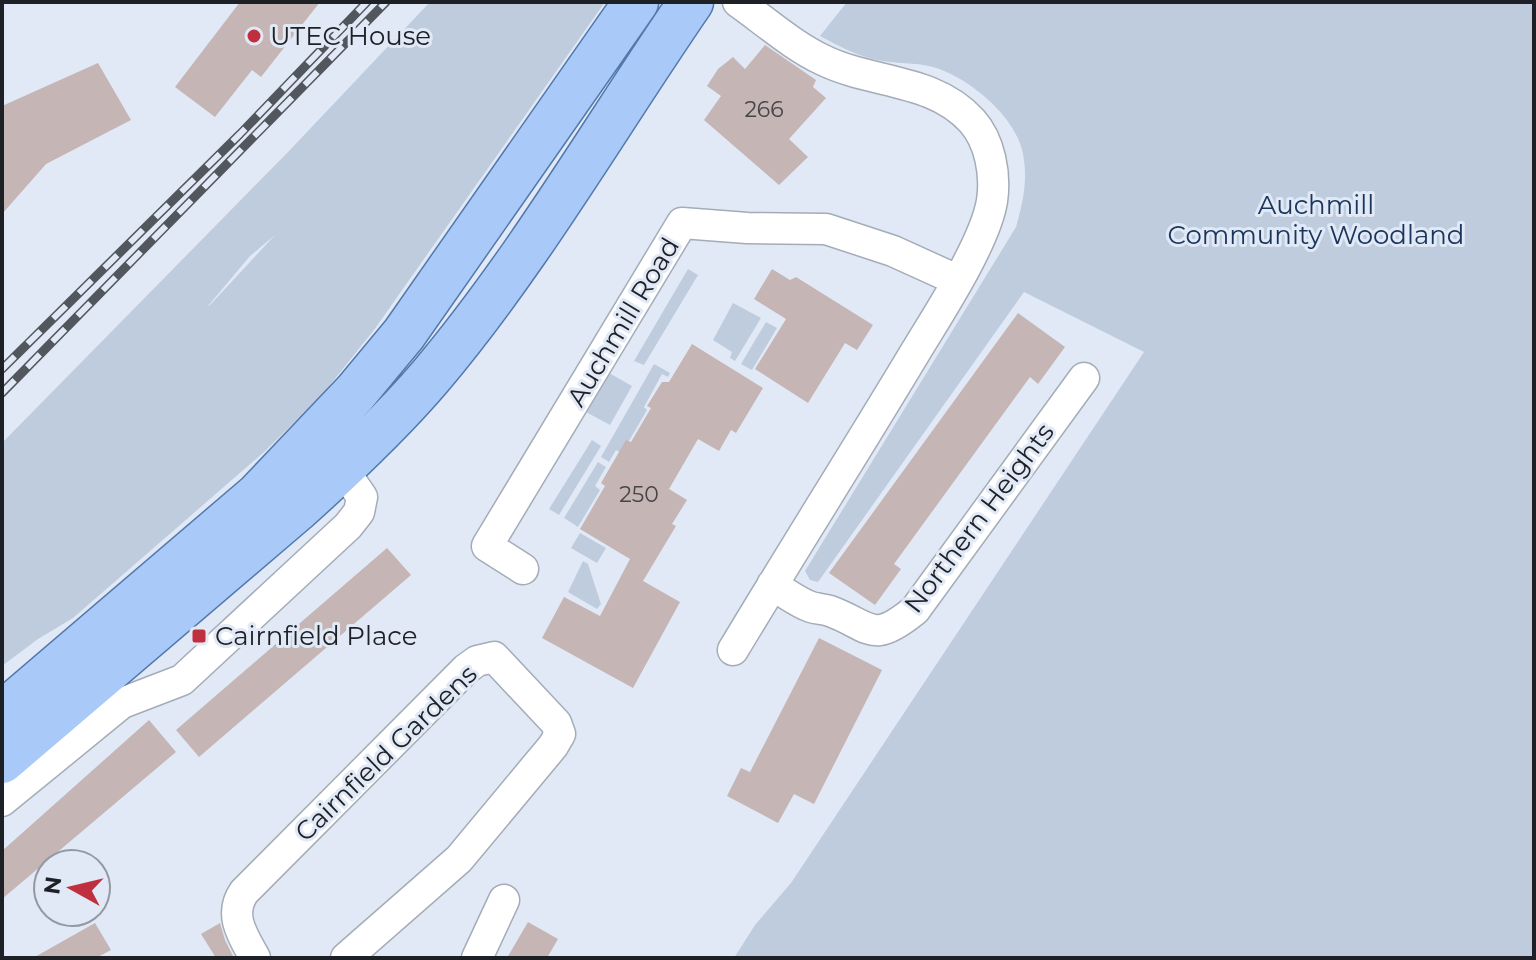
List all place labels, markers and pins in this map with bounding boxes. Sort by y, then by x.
place label: UTEC House [270,20,431,52]
marker: UTEC House [245,27,263,45]
place label: Cairnfield Place [215,620,417,652]
marker: Cairnfield Place [190,627,208,645]

